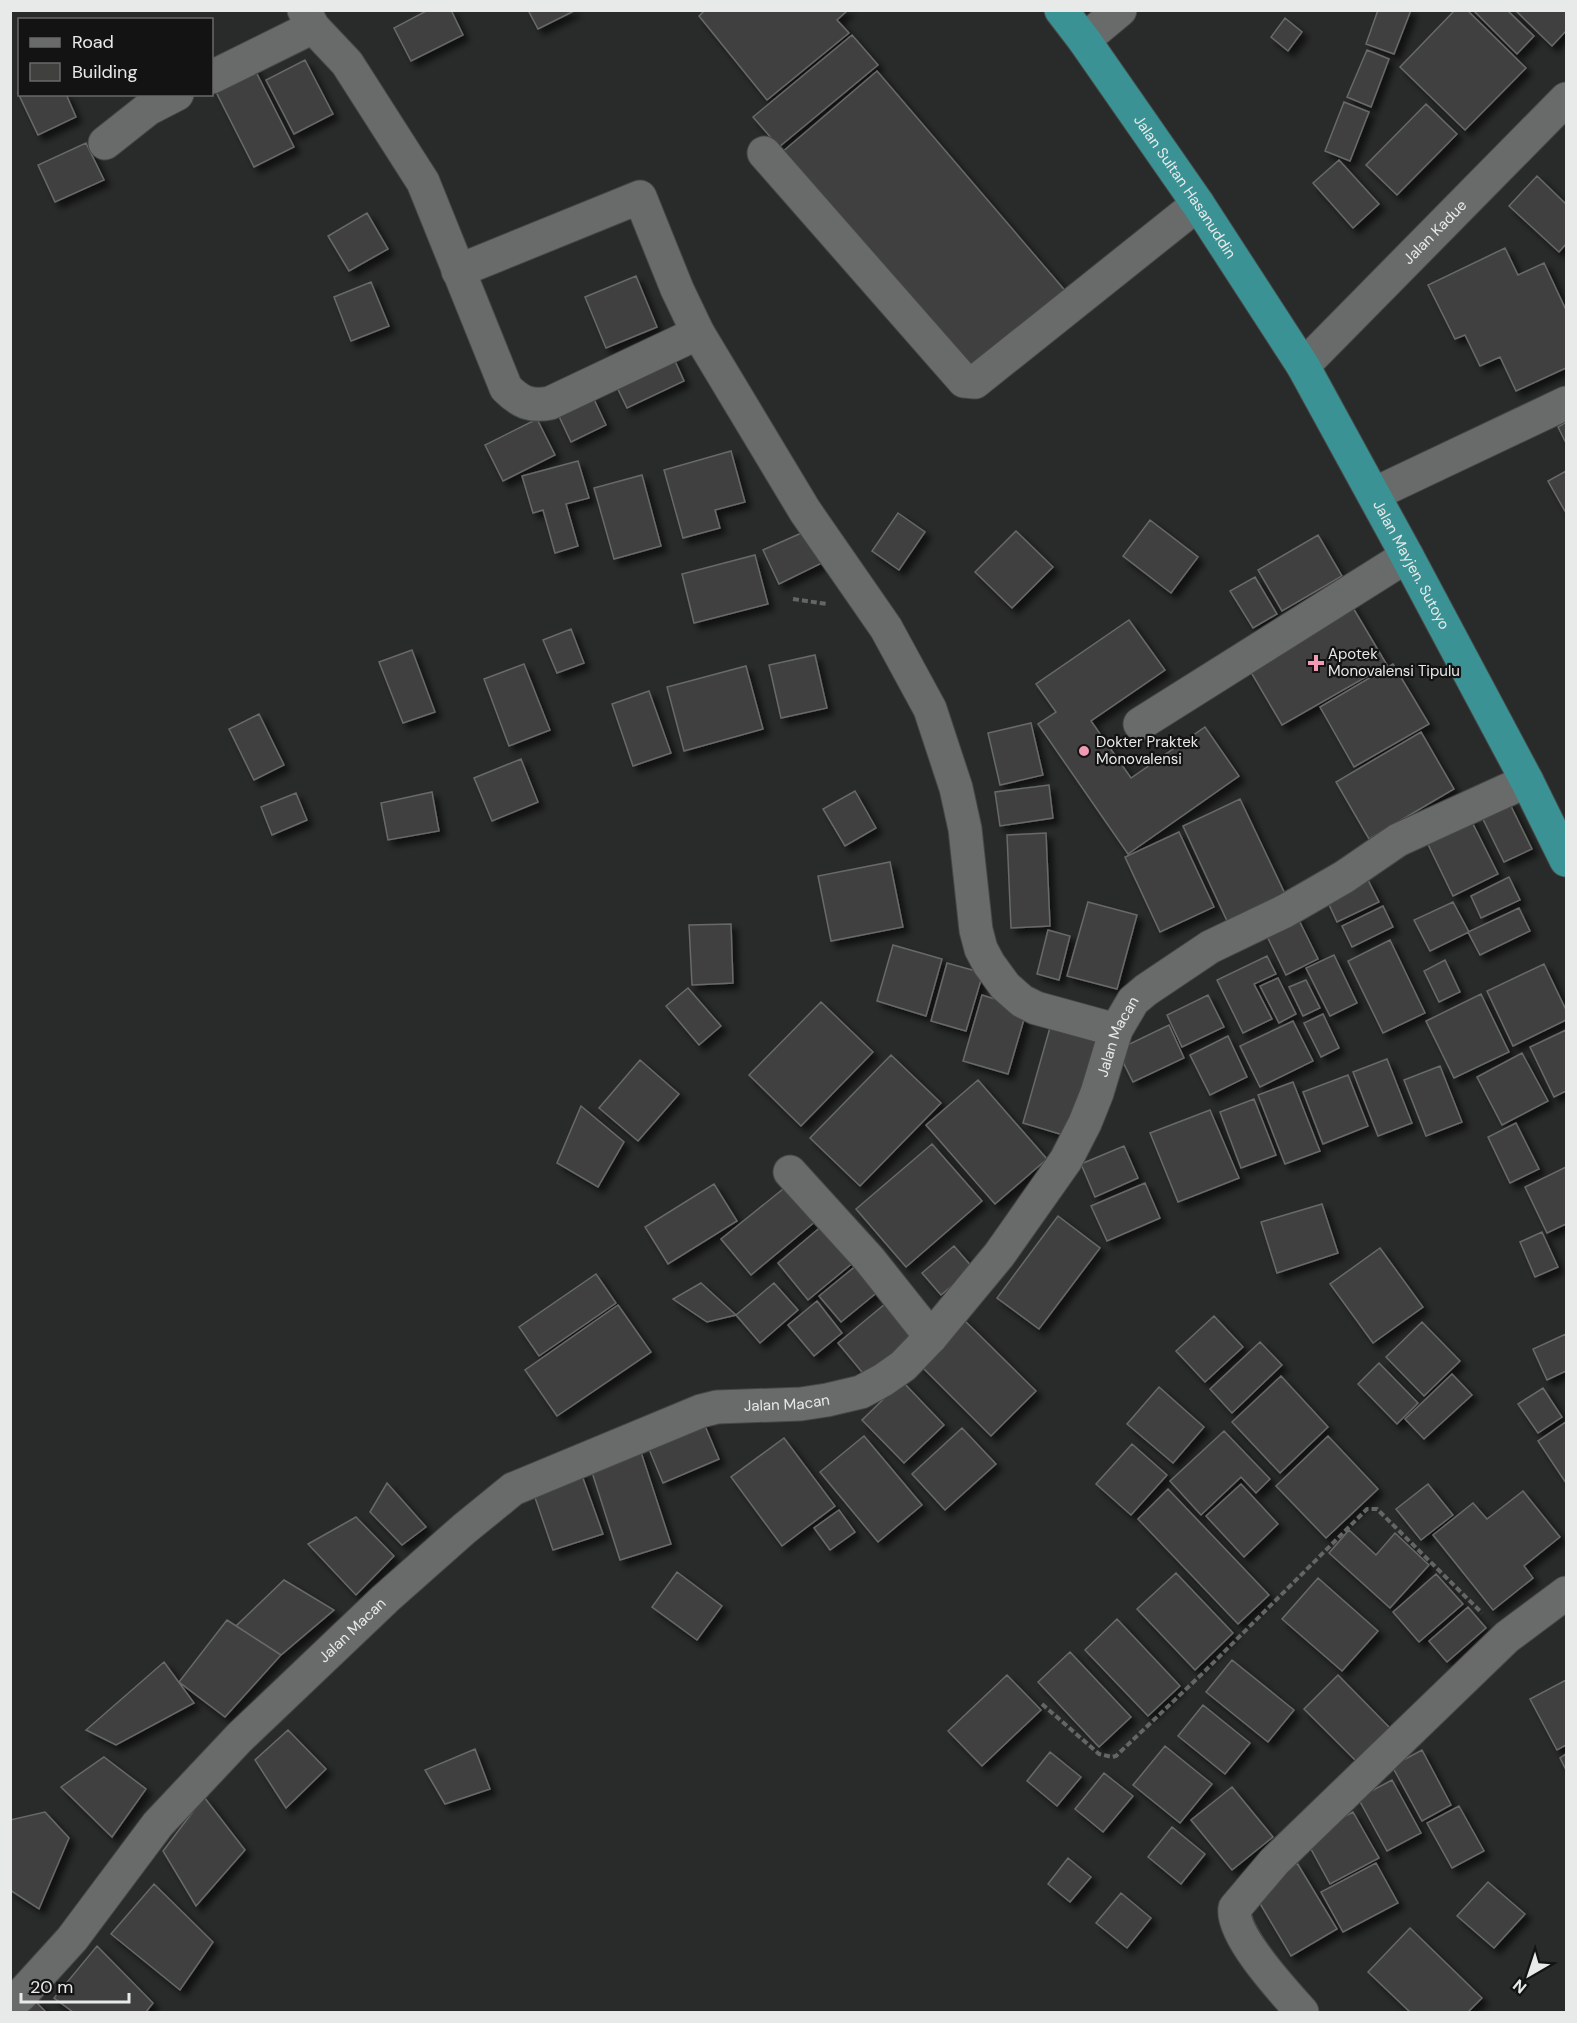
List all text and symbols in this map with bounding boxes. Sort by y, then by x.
legend [18,18,213,96]
text: Road [72,30,114,54]
text: Building [72,60,137,84]
street label: Jalan Sultan Hasanuddin [1129,111,1241,263]
street label: Jalan Kadue [1399,195,1471,269]
street label: Jalan Mayjen. Sutoyo [1368,496,1454,633]
place label: Apotek Monovalensi Tipulu [1328,644,1460,681]
marker: Apotek Monovalensi Tipulu [1309,656,1323,670]
place label: Dokter Praktek Monovalensi [1096,732,1199,769]
marker: Dokter Praktek Monovalensi [1077,744,1091,758]
street label: Jalan Macan [1092,993,1144,1079]
street label: Jalan Macan [743,1390,831,1416]
street label: Jalan Macan [314,1593,390,1667]
north arrow [1499,1945,1559,2005]
scale bar [21,1966,129,2004]
text: N [1509,1974,1531,1998]
text: 20 m [30,1975,73,1999]

